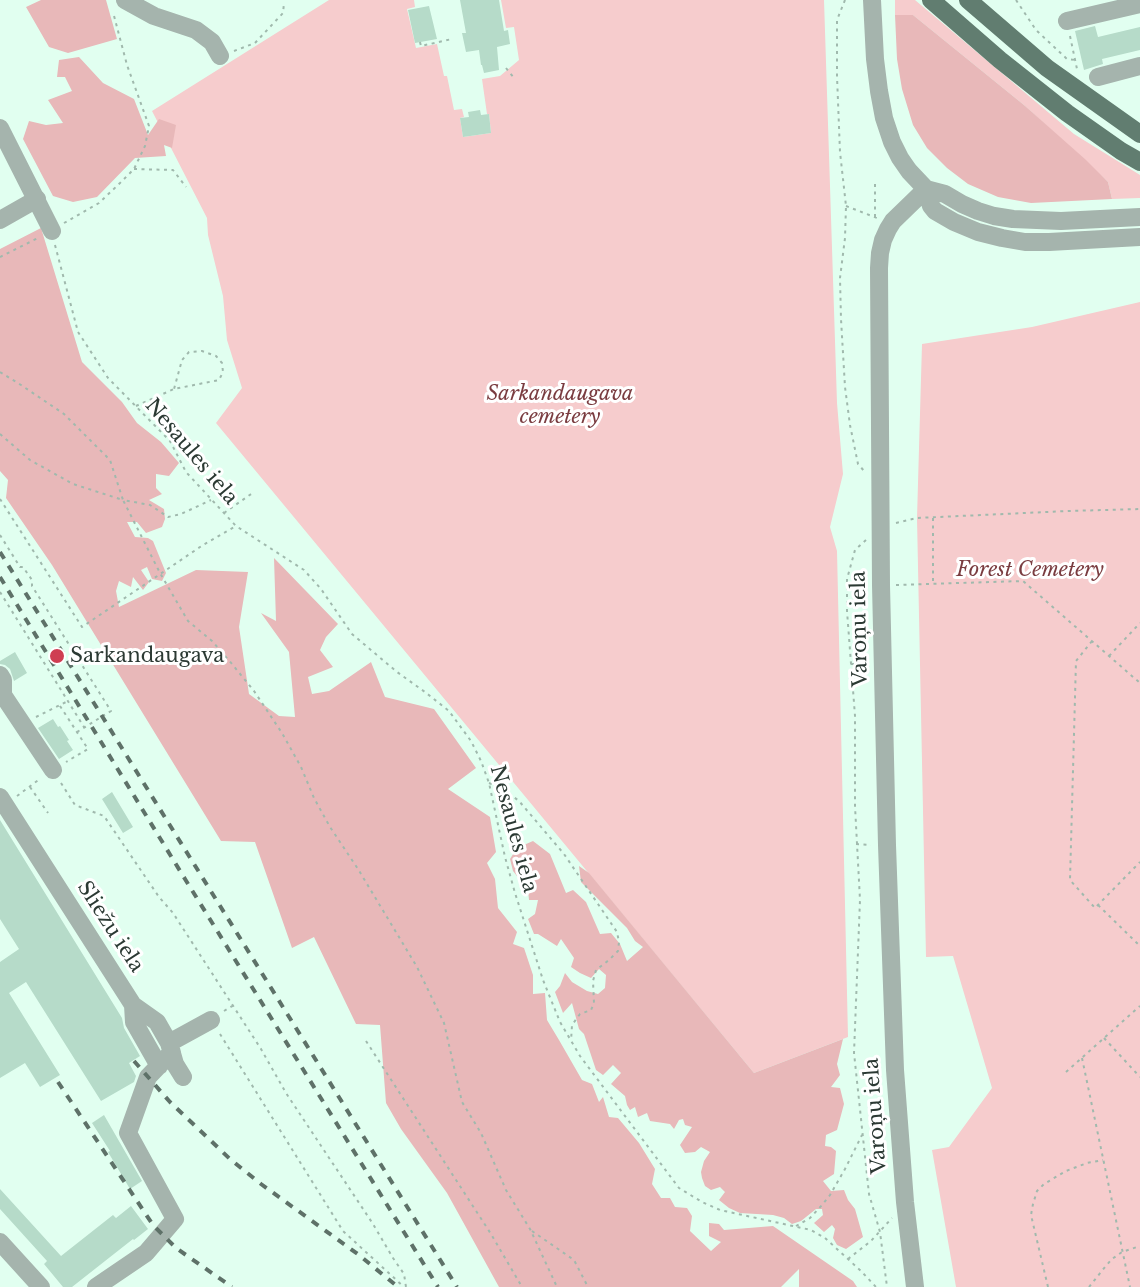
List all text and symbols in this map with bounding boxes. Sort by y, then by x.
park label: Sarkandaugava cemetery [487,382,633,429]
street label: Nesaules iela [140,394,242,510]
park label: Forest Cemetery [956,558,1104,582]
street label: Varoņu iela [847,571,873,687]
place label: Sarkandaugava [70,644,224,668]
marker: Sarkandaugava [48,647,66,665]
street label: Nesaules iela [484,763,542,895]
street label: Sliežu iela [72,877,148,977]
street label: Varoņu iela [860,1057,892,1175]

